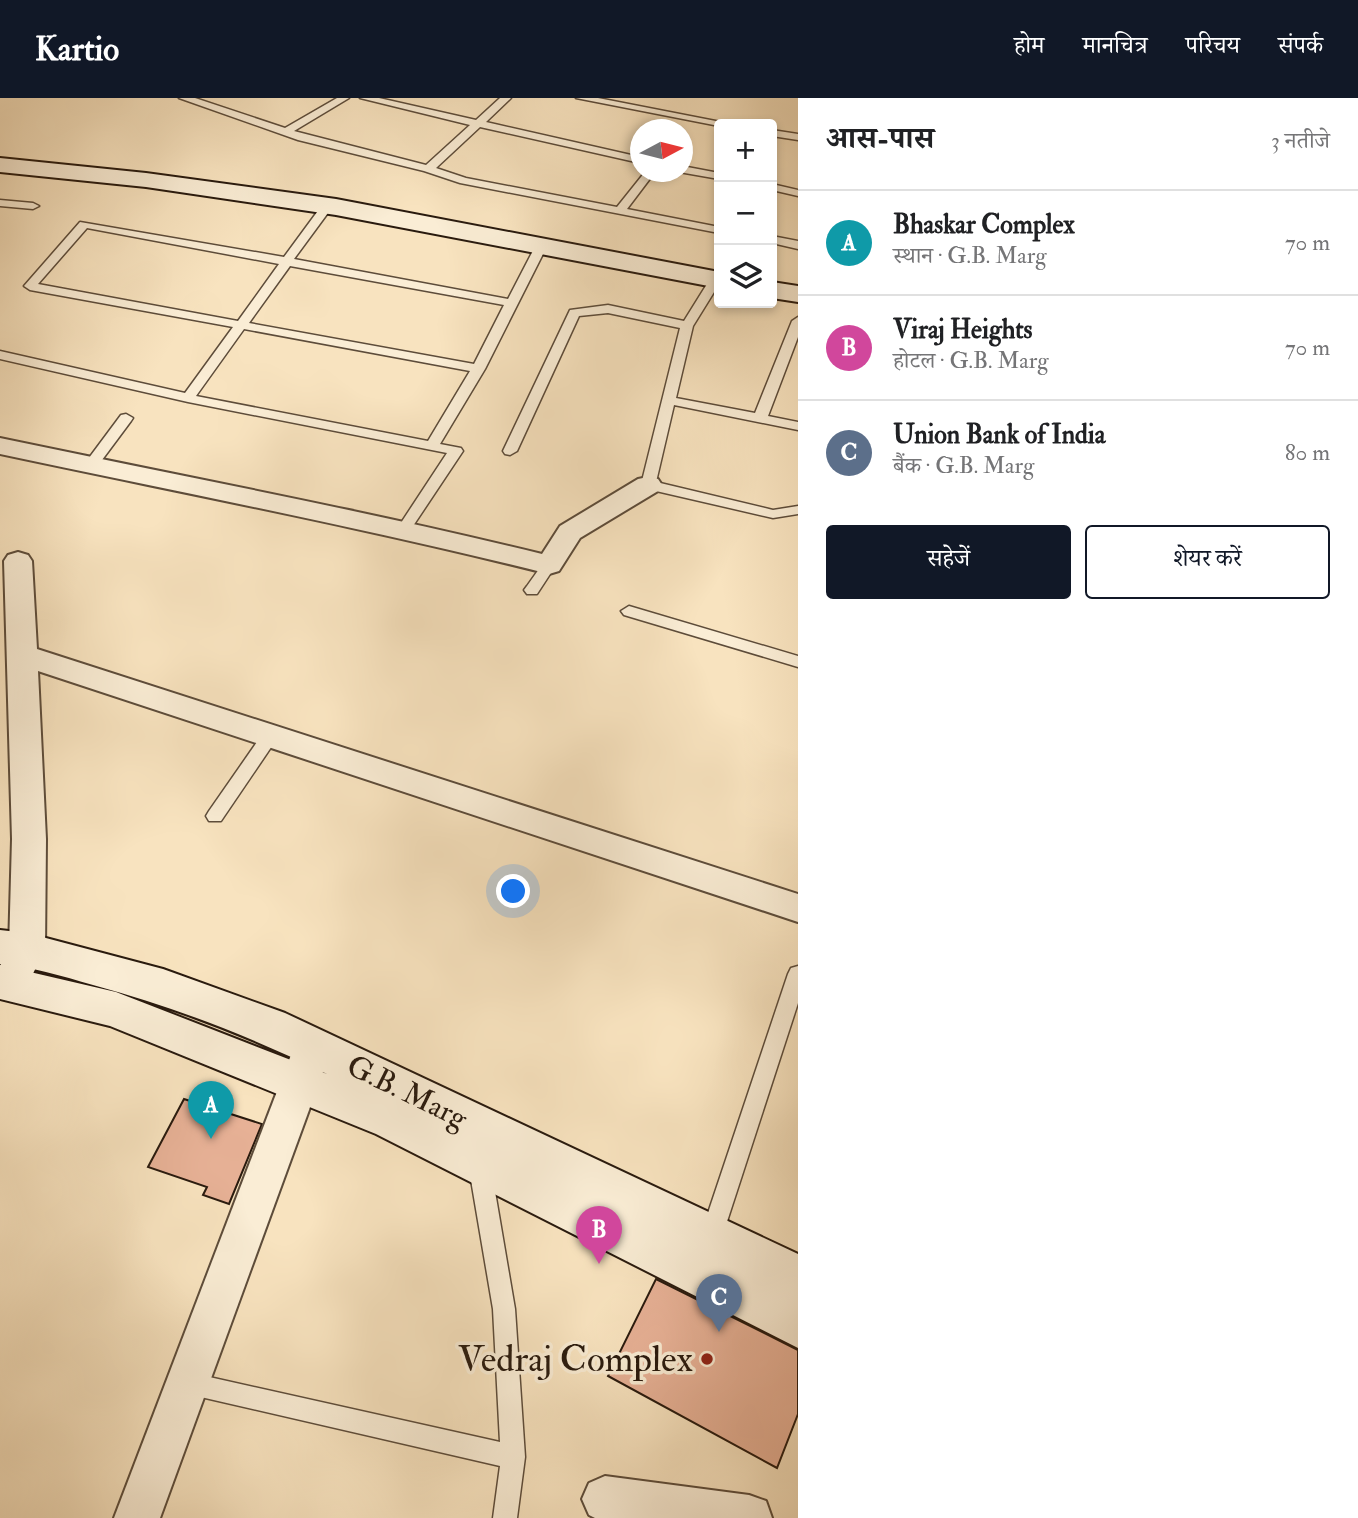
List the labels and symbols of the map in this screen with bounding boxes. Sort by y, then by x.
north arrow [630,119,693,182]
your location [496,874,530,908]
street label: G.B. Marg [341,1047,474,1138]
pin: A [188,1081,234,1139]
pin: B [576,1206,622,1264]
pin: C [696,1274,742,1332]
place label: Vedraj Complex [458,1336,693,1383]
marker: Vedraj Complex [699,1351,715,1367]

